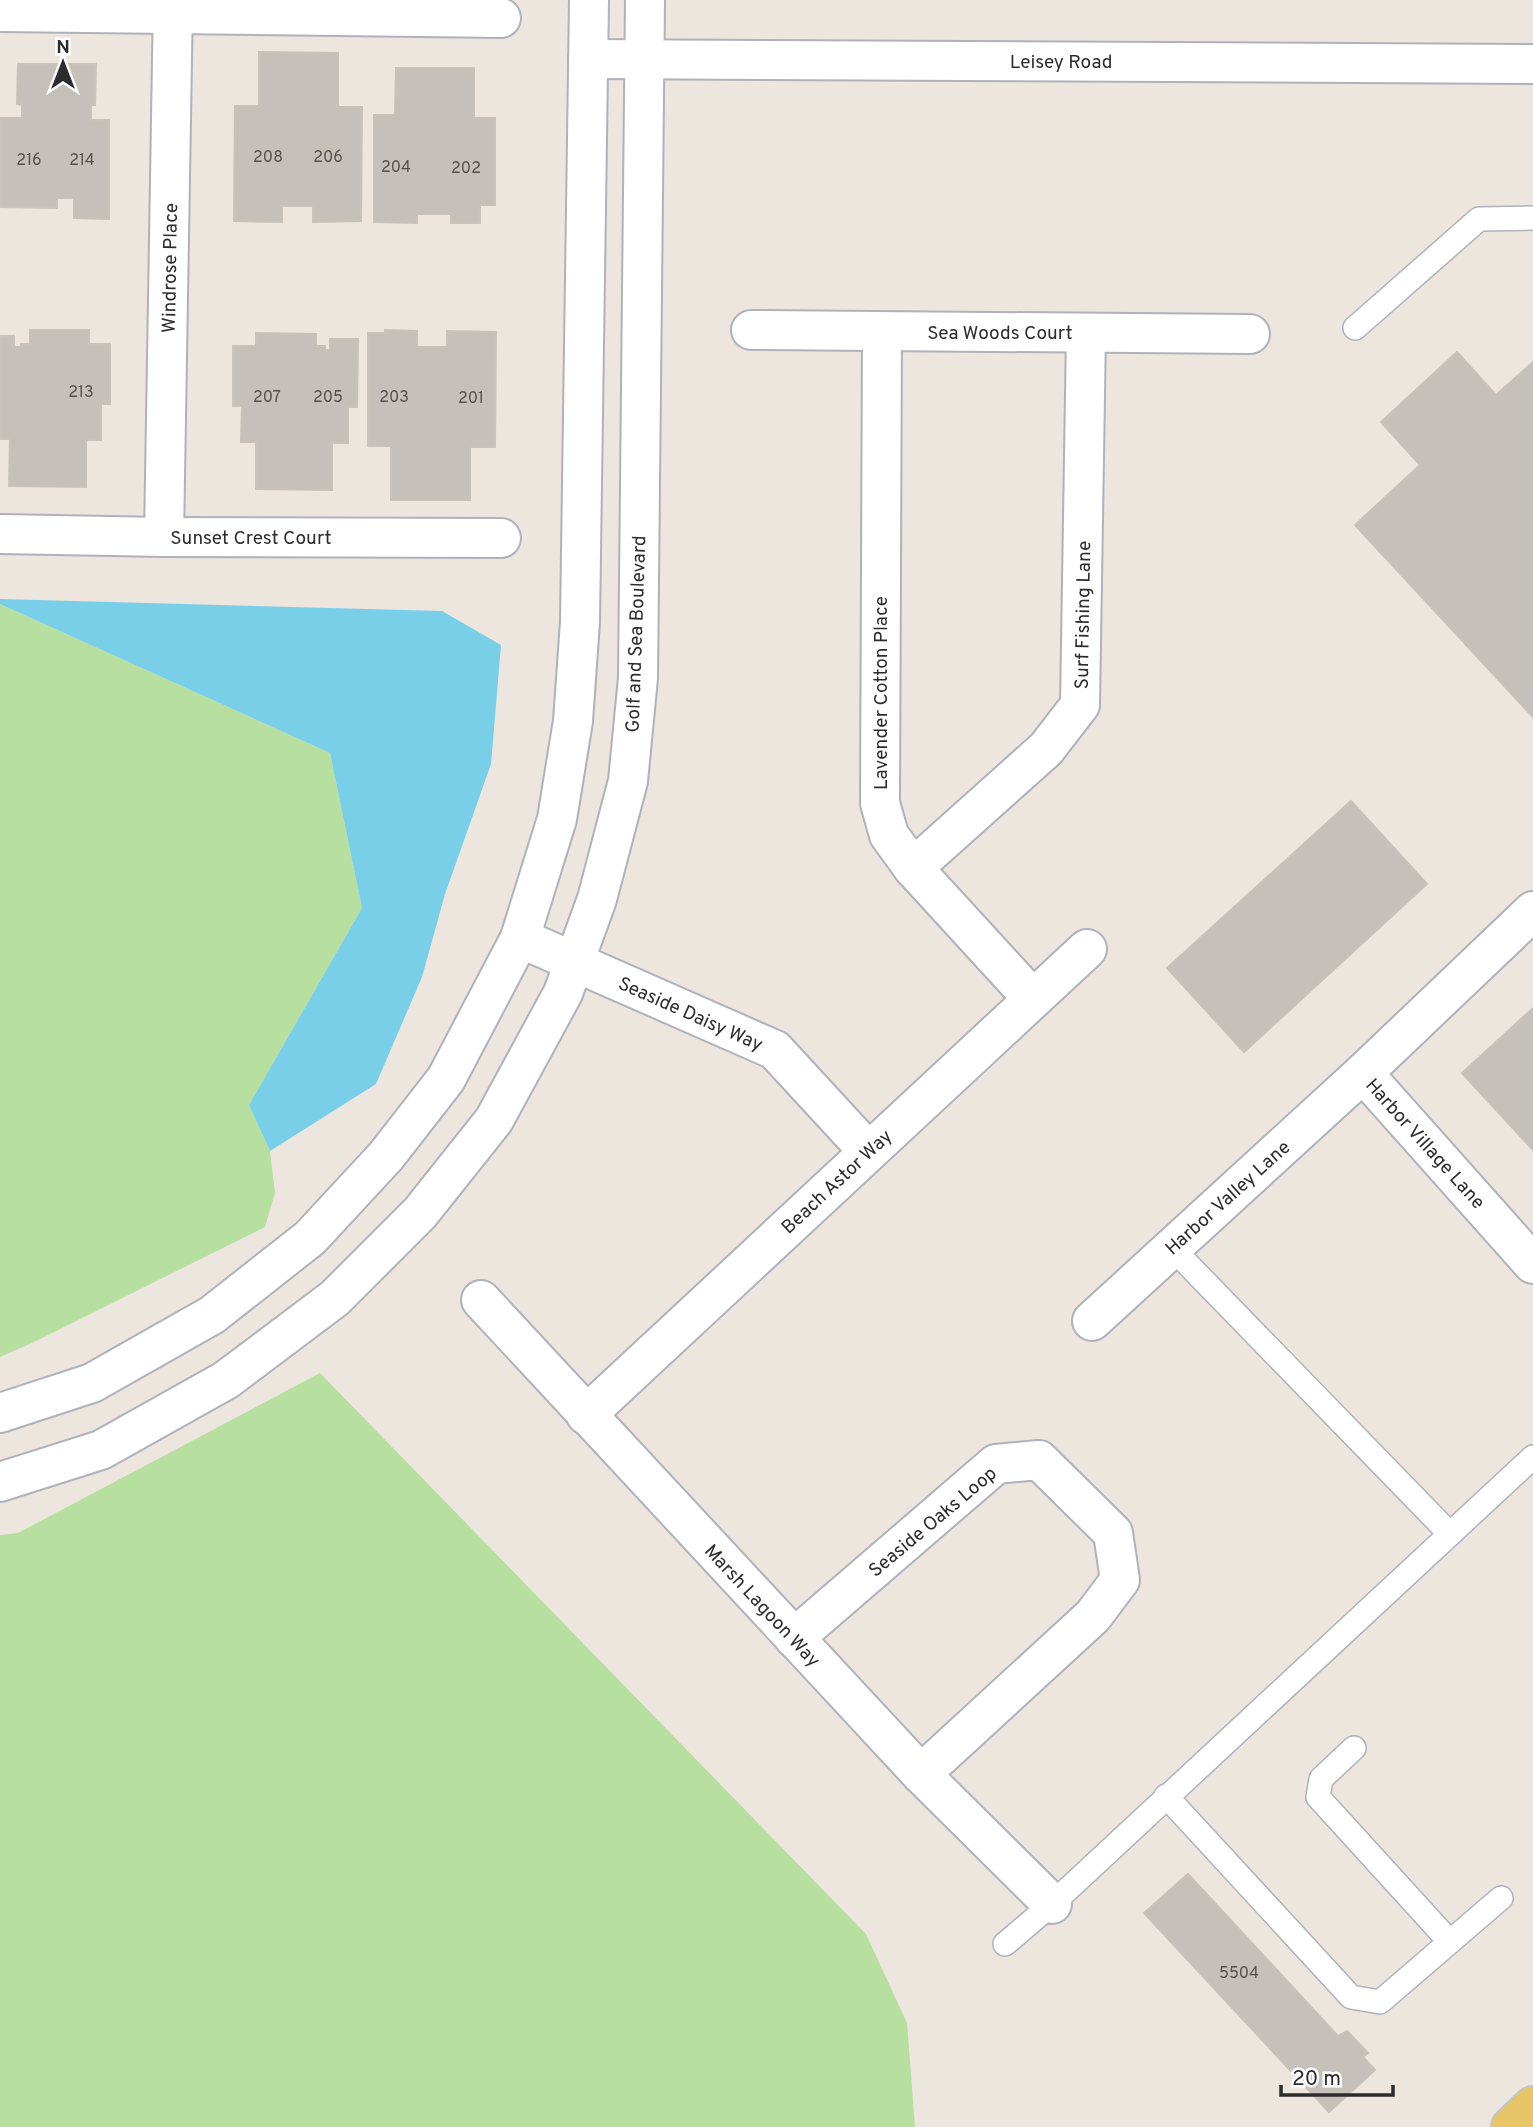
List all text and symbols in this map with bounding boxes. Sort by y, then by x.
north arrow [28,28,98,98]
text: N [56,36,70,60]
street label: Leisey Road [1010,51,1112,75]
house number: 208 [253,148,283,168]
house number: 206 [313,148,343,168]
house number: 216 [16,151,42,171]
house number: 214 [69,151,95,171]
house number: 204 [381,158,411,178]
house number: 202 [451,159,481,179]
street label: Windrose Place [158,203,184,333]
street label: Sea Woods Court [927,322,1073,346]
house number: 213 [68,383,94,403]
house number: 207 [253,388,281,408]
house number: 205 [313,388,343,408]
house number: 203 [379,388,409,408]
house number: 201 [458,389,484,409]
street label: Sunset Crest Court [170,527,332,551]
street label: Golf and Sea Boulevard [622,535,652,733]
street label: Surf Fishing Lane [1071,540,1097,690]
street label: Lavender Cotton Place [870,596,894,790]
street label: Seaside Daisy Way [614,972,766,1057]
street label: Harbor Village Lane [1359,1074,1490,1215]
street label: Beach Astor Way [777,1125,898,1240]
street label: Harbor Valley Lane [1161,1136,1296,1261]
street label: Seaside Oaks Loop [864,1462,1002,1583]
street label: Marsh Lagoon Way [698,1540,825,1673]
house number: 5504 [1219,1964,1259,1984]
scale bar [1281,2054,1393,2098]
text: 20 m [1292,2066,1341,2093]

